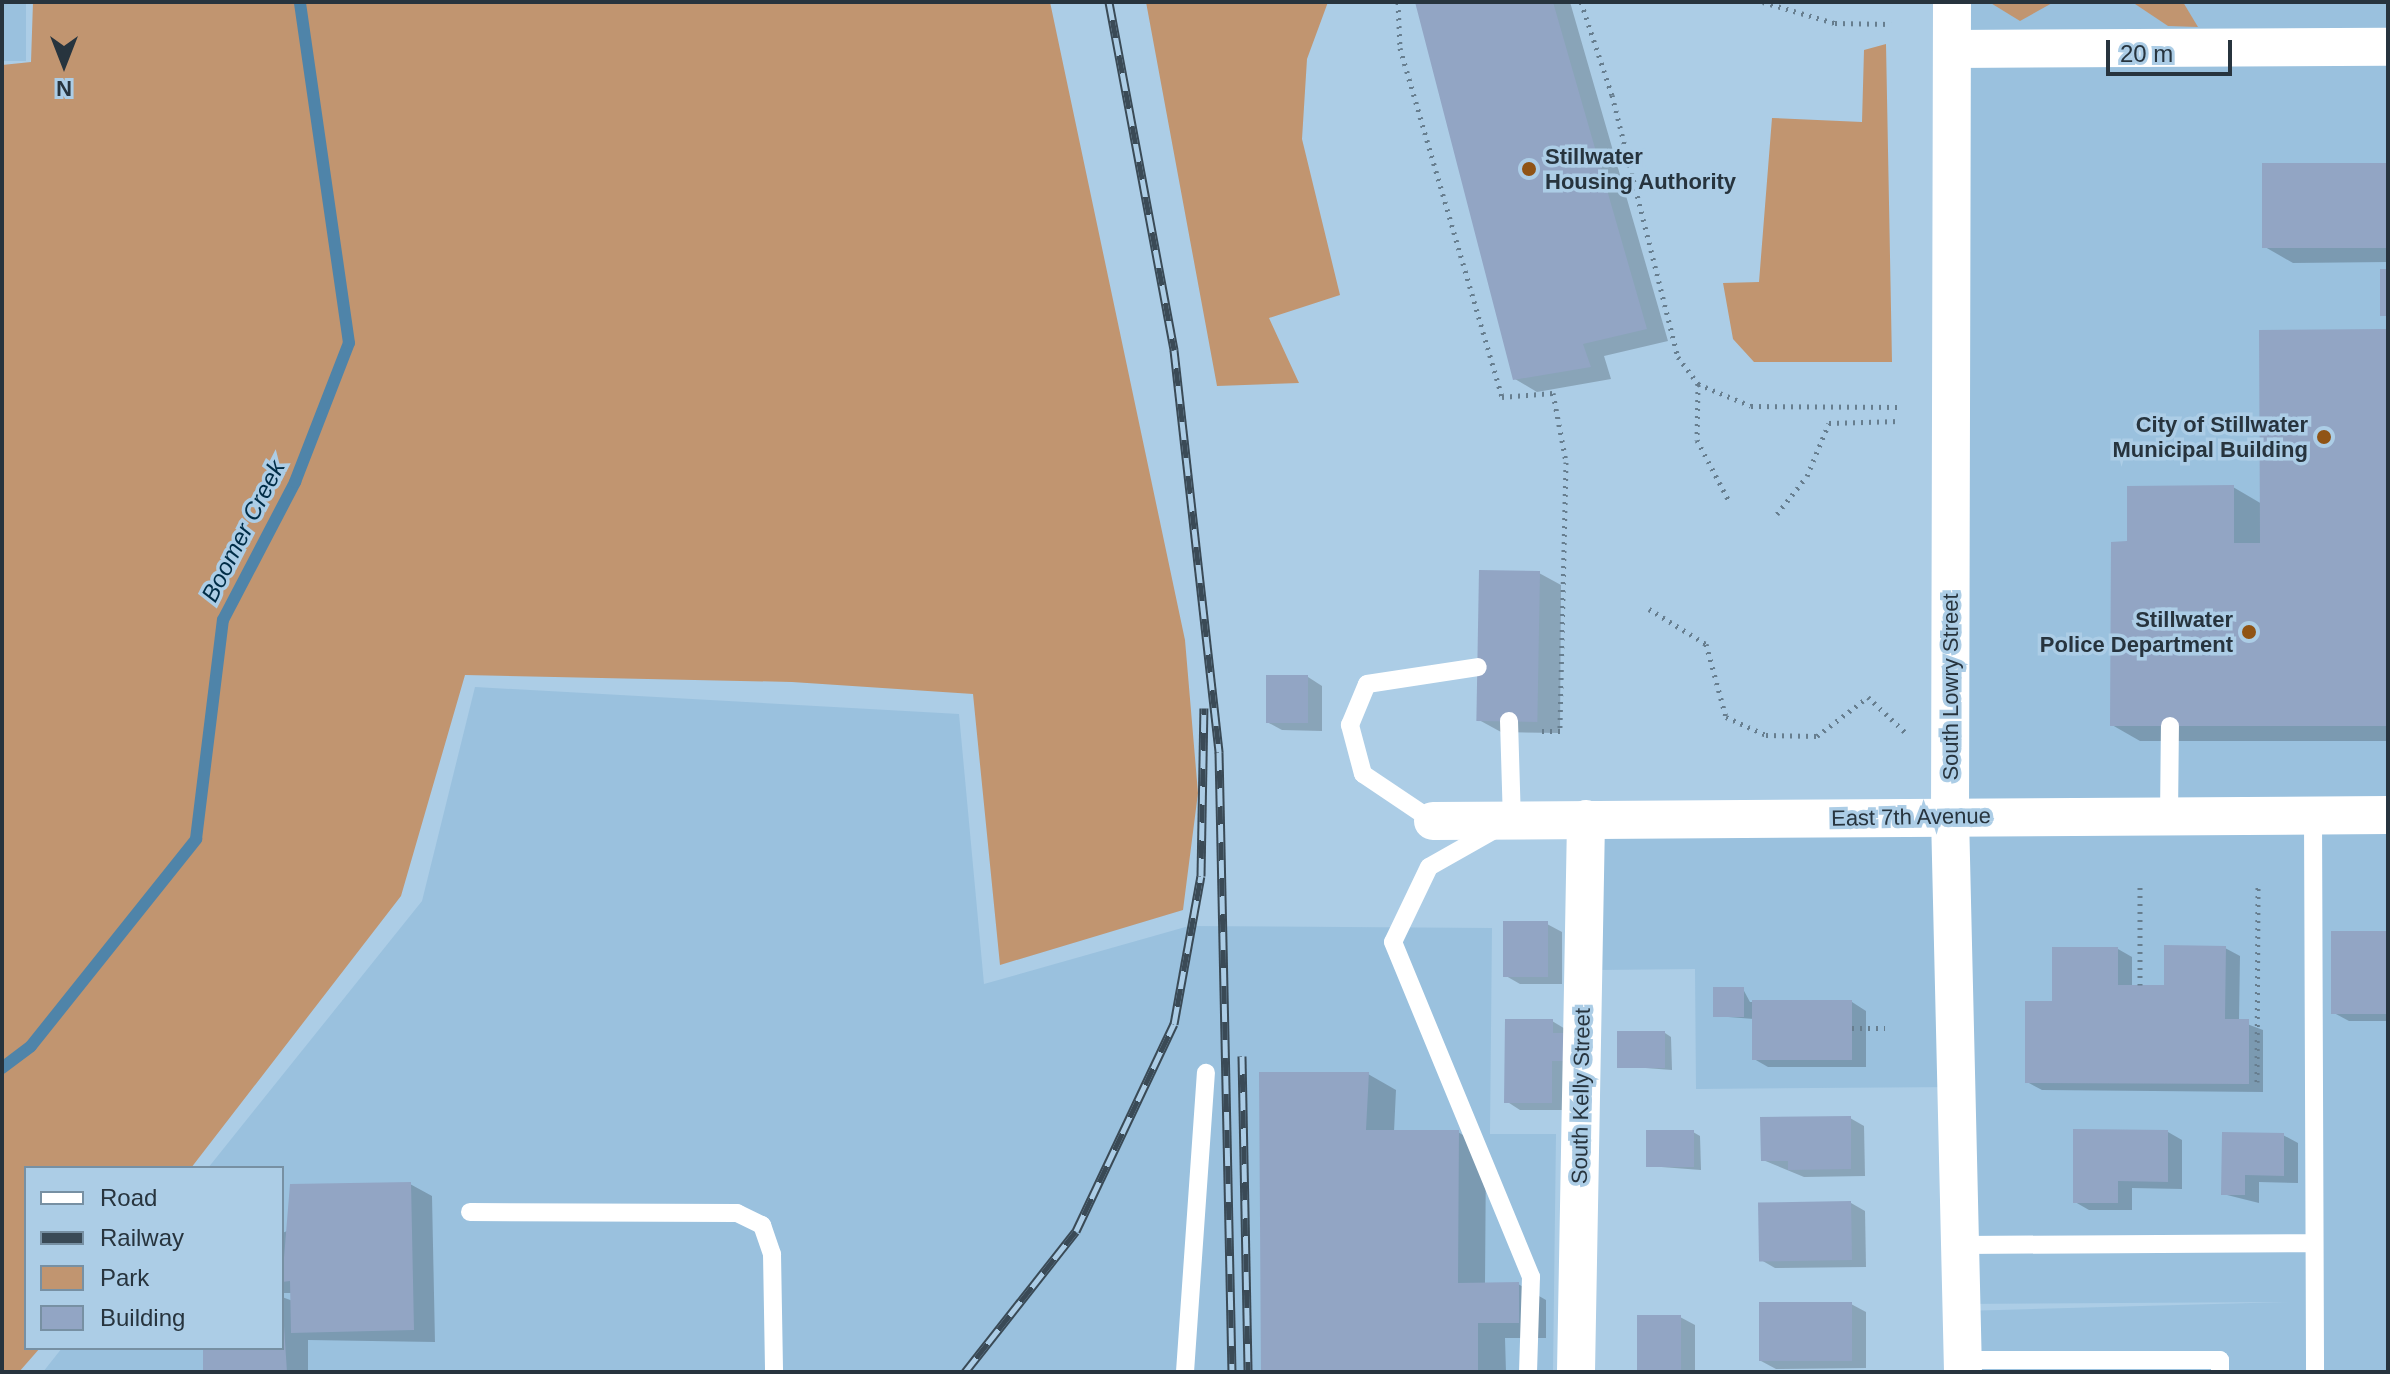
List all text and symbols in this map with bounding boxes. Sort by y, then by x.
north arrow [24,24,104,104]
scale bar [2110,24,2236,74]
text: 20 m [2120,40,2173,67]
text: N [56,76,72,101]
place label: Stillwater Housing Authority [1545,143,1737,194]
marker: Stillwater Housing Authority [1520,160,1538,178]
place label: City of Stillwater Municipal Building [2112,411,2308,462]
marker: City of Stillwater Municipal Building [2315,428,2333,446]
water label: Boomer Creek [195,456,291,606]
street label: South Lowry Street [1938,593,1964,781]
place label: Stillwater Police Department [2040,606,2233,658]
marker: Stillwater Police Department [2240,623,2258,641]
street label: East 7th Avenue [1830,802,1992,832]
street label: South Kelly Street [1566,1008,1596,1184]
legend [24,1166,284,1350]
text: Road [100,1184,157,1211]
text: Railway [100,1224,184,1251]
text: Park [100,1264,149,1291]
text: Building [100,1304,185,1331]

